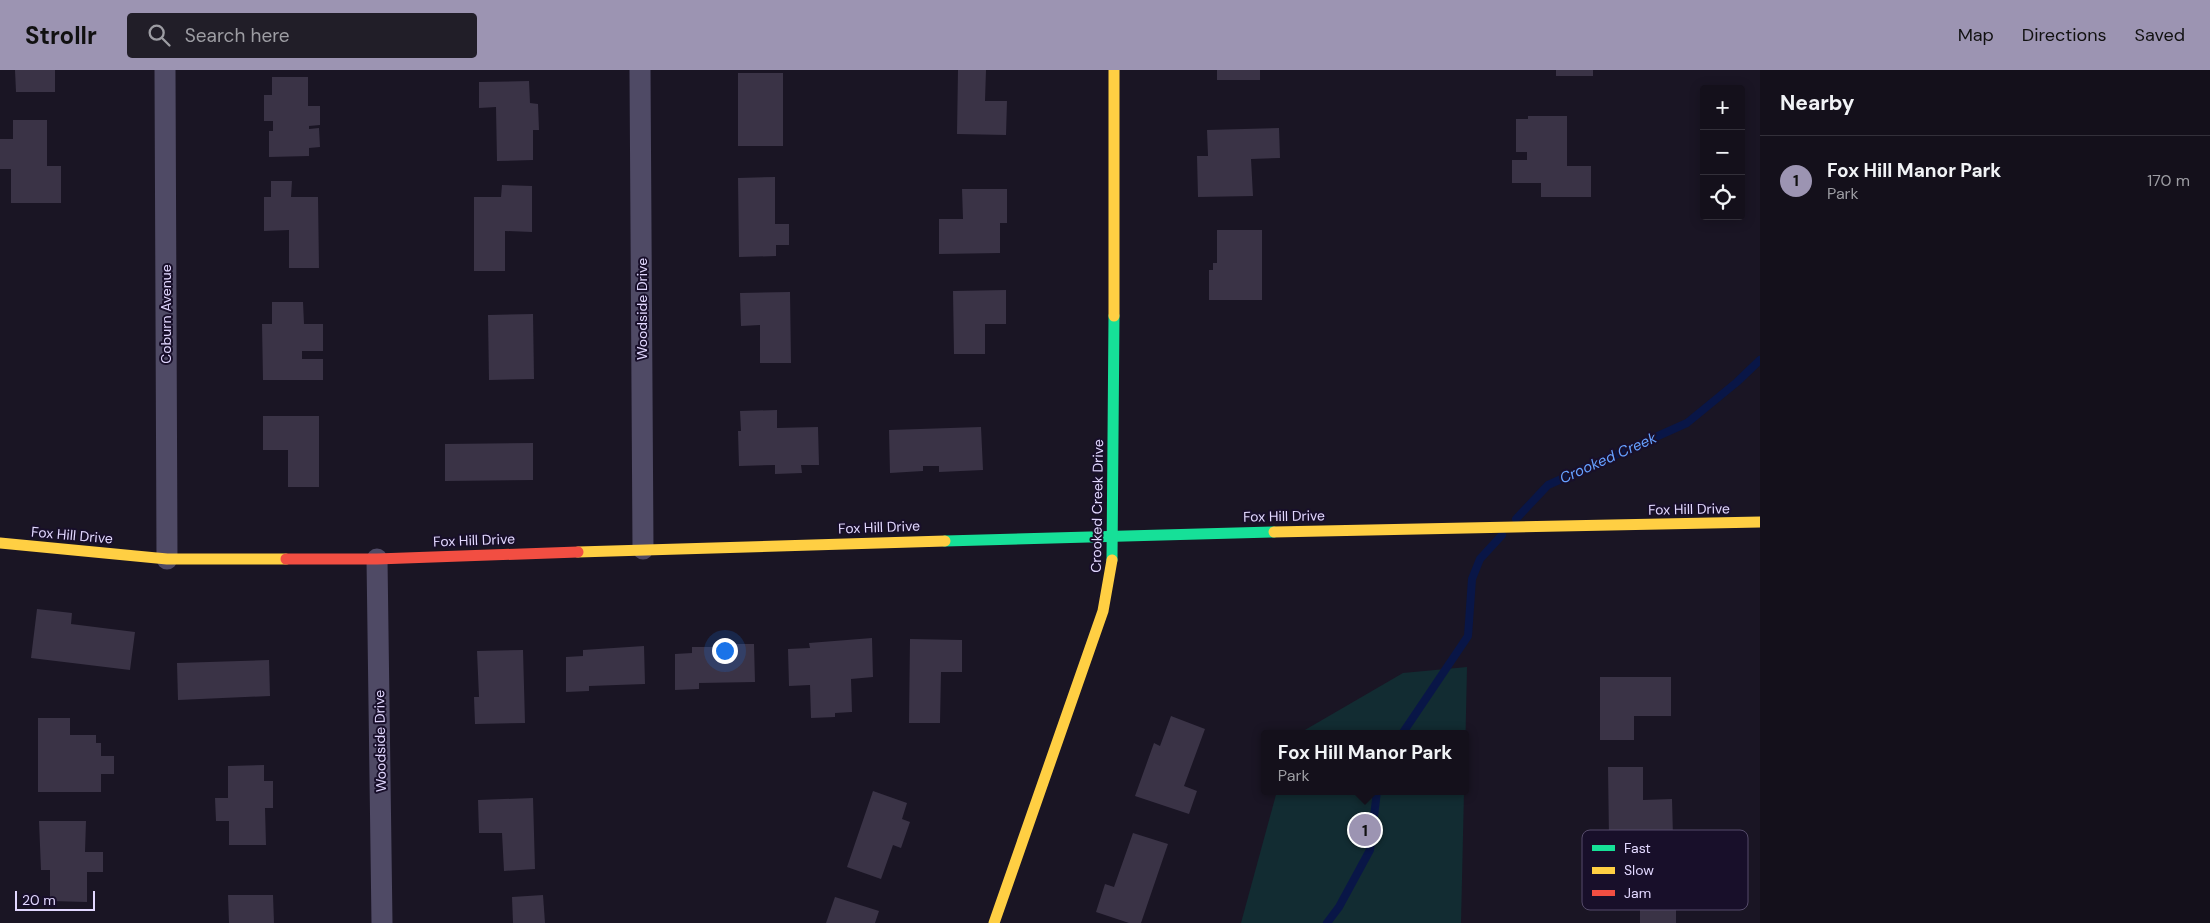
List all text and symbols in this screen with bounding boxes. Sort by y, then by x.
search box [127,13,477,58]
text: Strollr [25,20,97,51]
icon: search [145,21,173,49]
text: Search here [185,23,290,48]
text: Map [1958,23,1994,47]
text: Directions [2022,23,2107,47]
text: Saved [2135,23,2185,47]
map controls [1700,85,1745,220]
button: + [1700,85,1745,130]
text: Nearby [1780,89,1854,117]
button: − [1700,130,1745,175]
text: Fox Hill Manor Park [1827,158,2001,183]
text: 1 [1793,170,1799,191]
text: 170 m [2147,170,2190,191]
button: locate [1700,175,1745,220]
text: Park [1827,183,1859,204]
street label: Woodside Drive [633,258,651,360]
street label: Coburn Avenue [157,264,175,364]
water label: Crooked Creek [1556,428,1660,488]
street label: Crooked Creek Drive [1087,439,1107,573]
street label: Fox Hill Drive [1648,499,1730,519]
street label: Fox Hill Drive [1243,506,1325,526]
street label: Fox Hill Drive [838,517,920,537]
street label: Fox Hill Drive [30,522,114,548]
street label: Fox Hill Drive [433,530,515,550]
your location [712,638,738,664]
street label: Woodside Drive [370,690,390,792]
popup [1261,730,1469,795]
text: Fox Hill Manor Park [1278,740,1452,765]
text: Park [1278,765,1309,786]
pin: 1 [1349,811,1381,849]
legend [1582,830,1748,910]
text: Fast [1624,839,1651,857]
text: Slow [1624,861,1654,879]
text: Jam [1624,884,1651,902]
scale bar [15,888,95,911]
text: 20 m [22,891,56,909]

